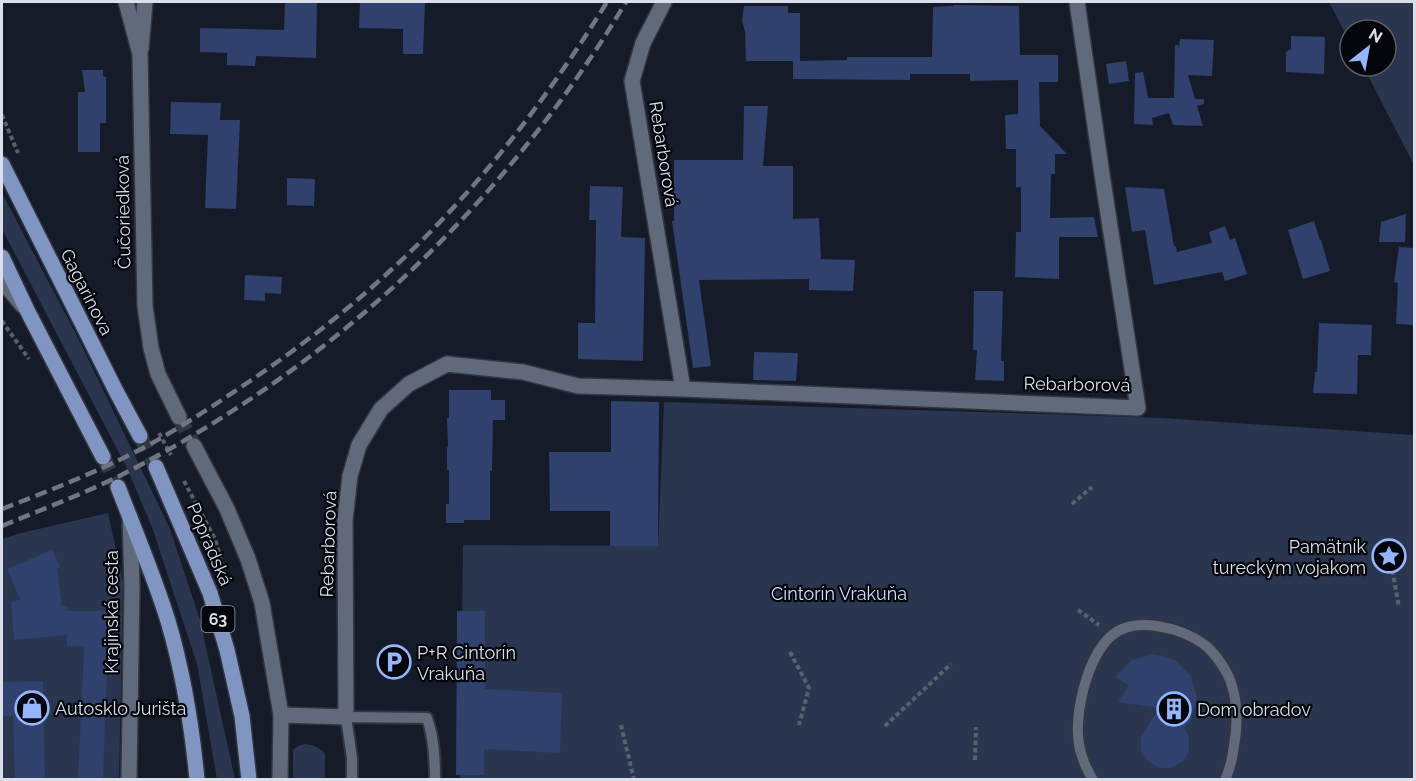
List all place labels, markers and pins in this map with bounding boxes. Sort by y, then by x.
place label: Pamätník tureckým vojakom [1213,536,1366,578]
place icon: Pamätník tureckým vojakom [1371,538,1407,574]
place label: P+R Cintorín Vrakuňa [417,642,516,684]
parking icon: P+R Cintorín Vrakuňa [376,644,412,680]
shop icon: Autosklo Jurišta [14,690,50,726]
building icon: Dom obradov [1156,691,1192,727]
place label: Autosklo Jurišta [55,698,186,719]
place label: Dom obradov [1197,699,1311,720]

